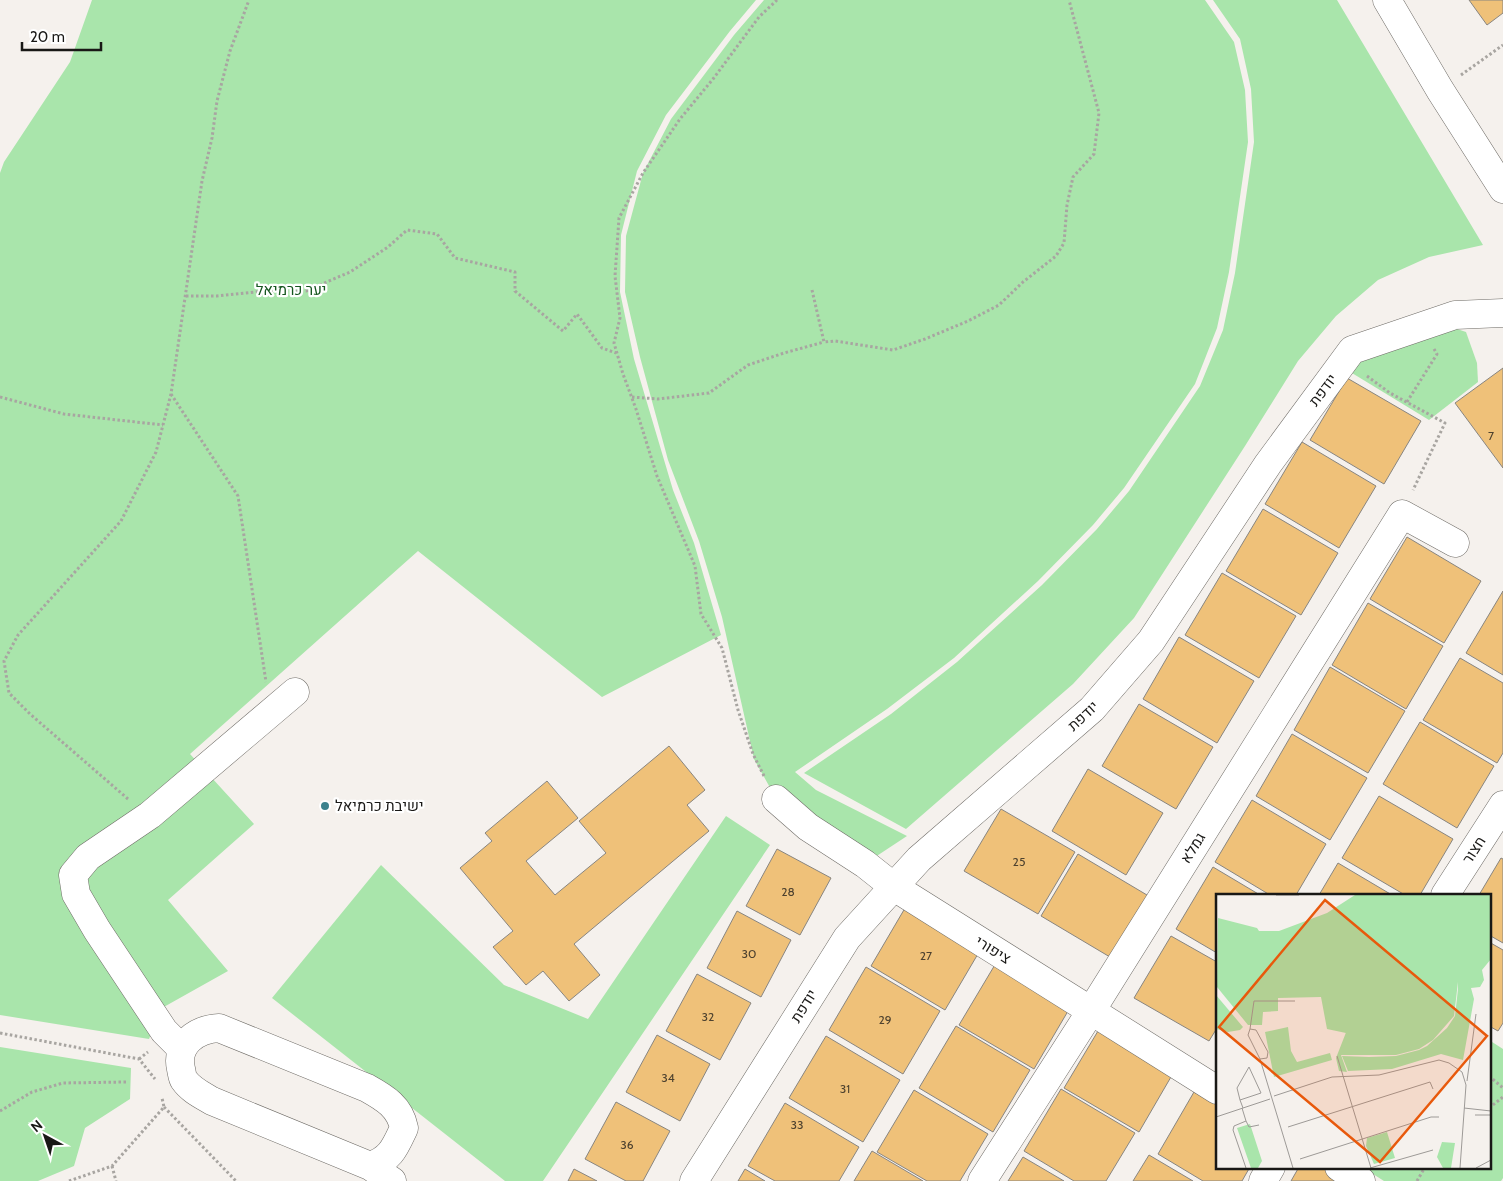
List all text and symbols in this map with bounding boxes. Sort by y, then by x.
scale bar [22,20,101,52]
text: 20 m [30,28,65,46]
park label: יער כרמיאל [256,281,326,299]
street label: יודפת [1305,370,1341,410]
house number: 7 [1488,428,1494,443]
street label: יודפת [1064,697,1102,735]
place label: ישיבת כרמיאל [335,797,423,815]
marker: ישיבת כרמיאל [319,800,331,812]
street label: גמלא [1177,829,1209,867]
street label: חצור [1459,833,1489,867]
house number: 25 [1013,854,1025,869]
house number: 28 [781,884,795,899]
inset map [1216,894,1490,1168]
street label: ציפורי [972,932,1014,968]
house number: 30 [742,946,756,961]
house number: 27 [920,948,932,963]
street label: יודפת [787,986,821,1026]
house number: 32 [702,1009,714,1024]
house number: 29 [878,1012,892,1027]
house number: 34 [661,1070,675,1085]
house number: 31 [840,1081,850,1096]
north arrow [20,1111,70,1161]
text: N [27,1116,46,1136]
house number: 33 [791,1117,803,1132]
house number: 36 [620,1137,634,1152]

